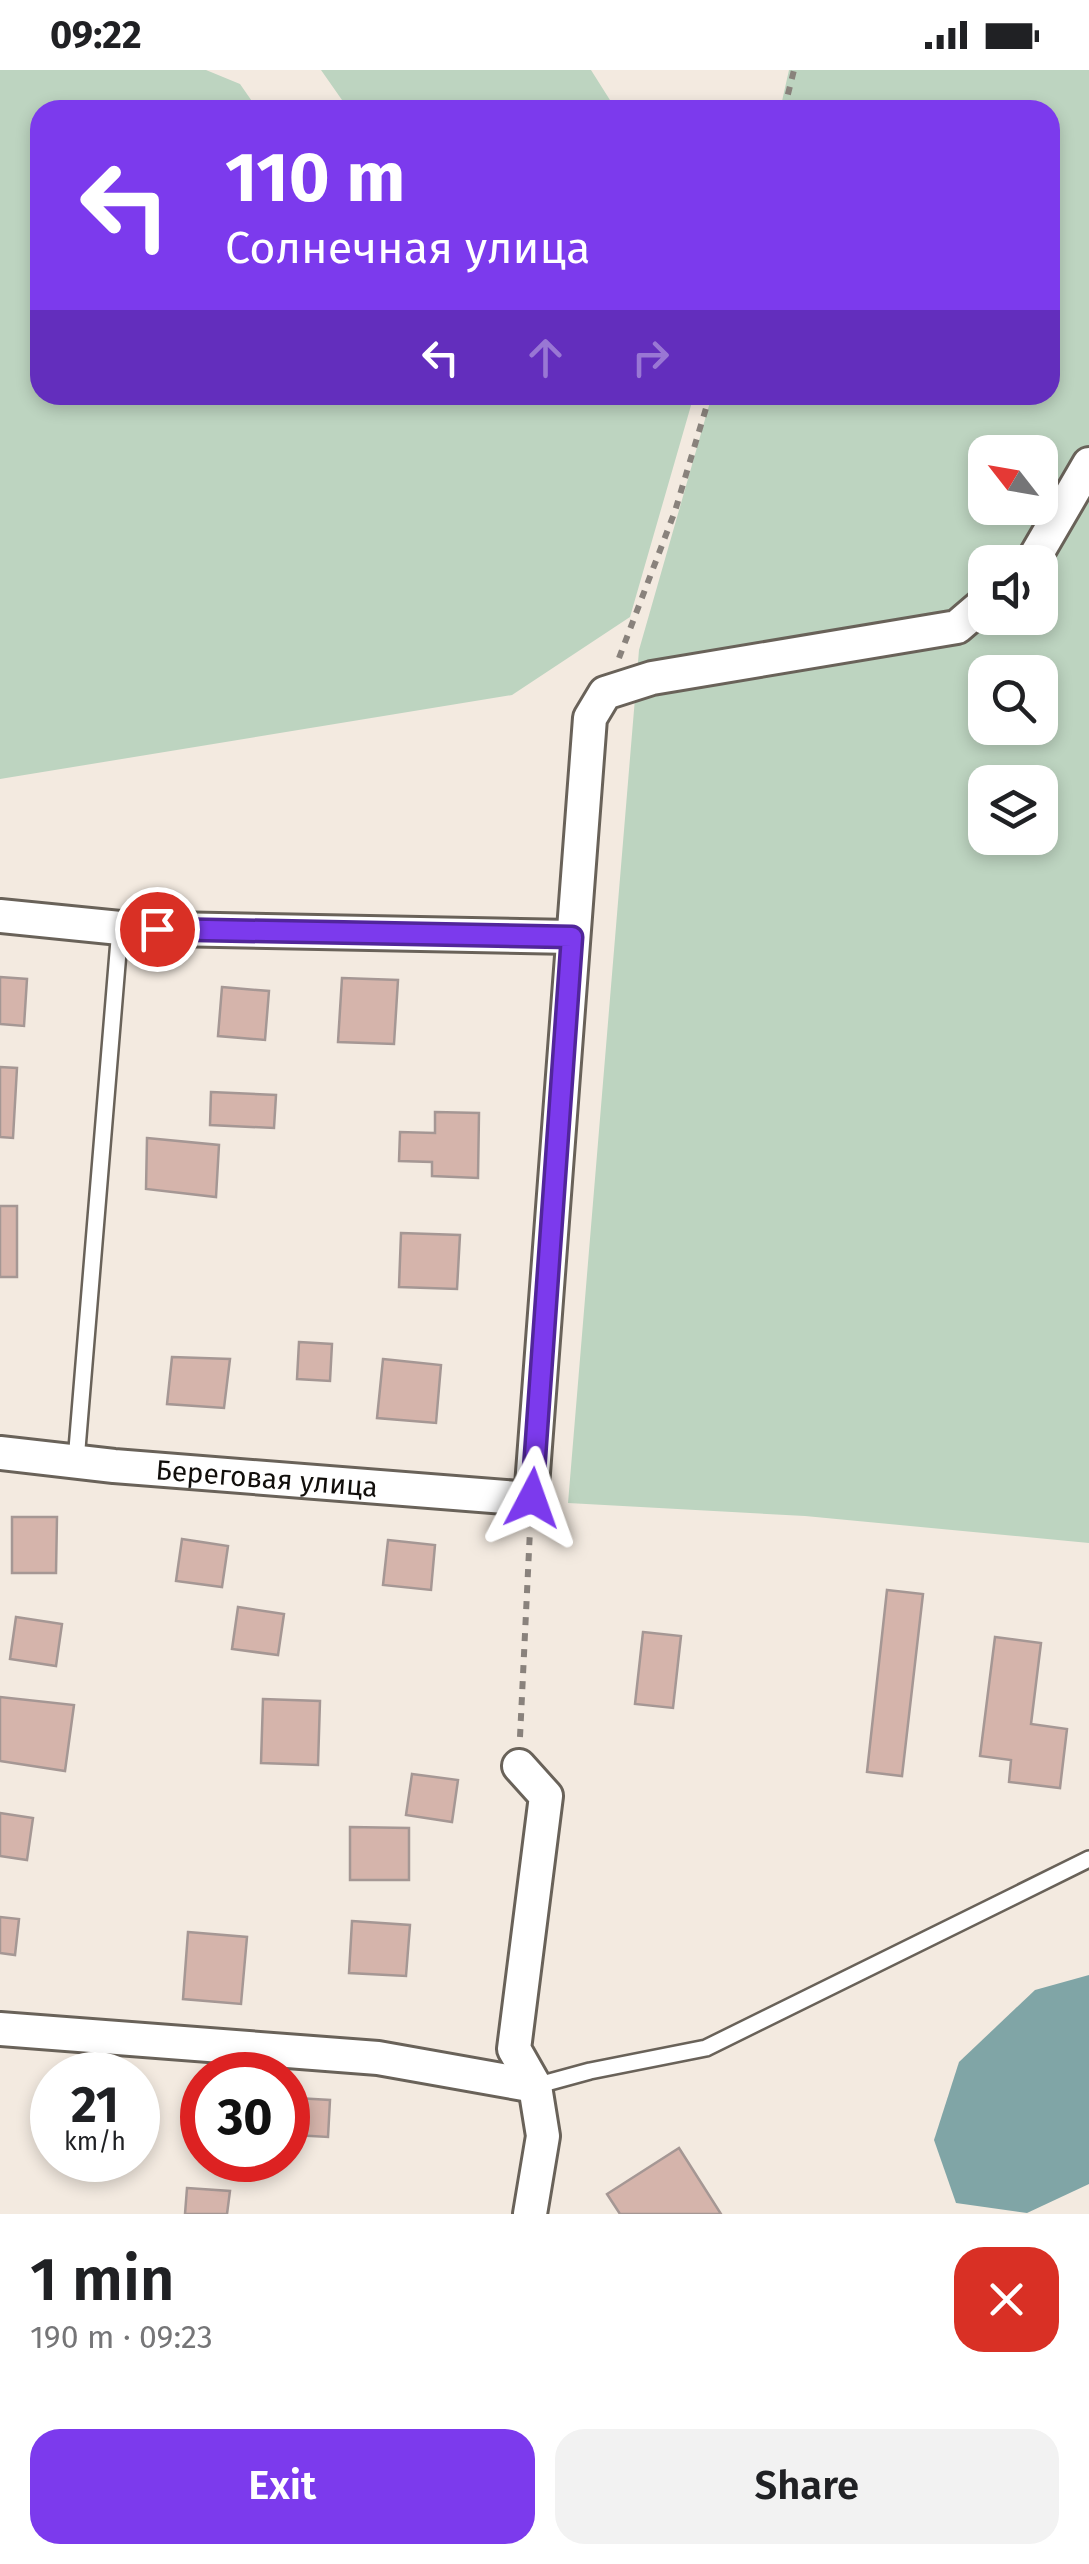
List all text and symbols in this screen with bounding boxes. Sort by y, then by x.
text: 09:22 [50,12,142,58]
text: 110 m [225,136,405,220]
icon: left [60,140,190,270]
text: Солнечная улица [225,221,590,275]
icon: left [413,330,468,385]
icon: ahead [518,330,573,385]
icon: right [623,330,678,385]
north arrow [968,435,1058,525]
map controls [968,435,1058,855]
button: sound [968,545,1058,635]
button: search [968,655,1058,745]
button: layers [968,765,1058,855]
pin [115,887,200,972]
icon: arrive [130,902,185,957]
position arrow [480,1446,584,1550]
street label: Береговая улица [154,1453,379,1504]
speed limit sign: 30 [180,2052,310,2182]
text: 21 [71,2075,119,2135]
text: km/h [64,2127,126,2157]
text: 1 min [30,2244,175,2316]
button: close [954,2247,1059,2352]
text: 190 m · 09:23 [30,2318,213,2356]
button: Exit [30,2429,535,2544]
button: Share [555,2429,1059,2544]

